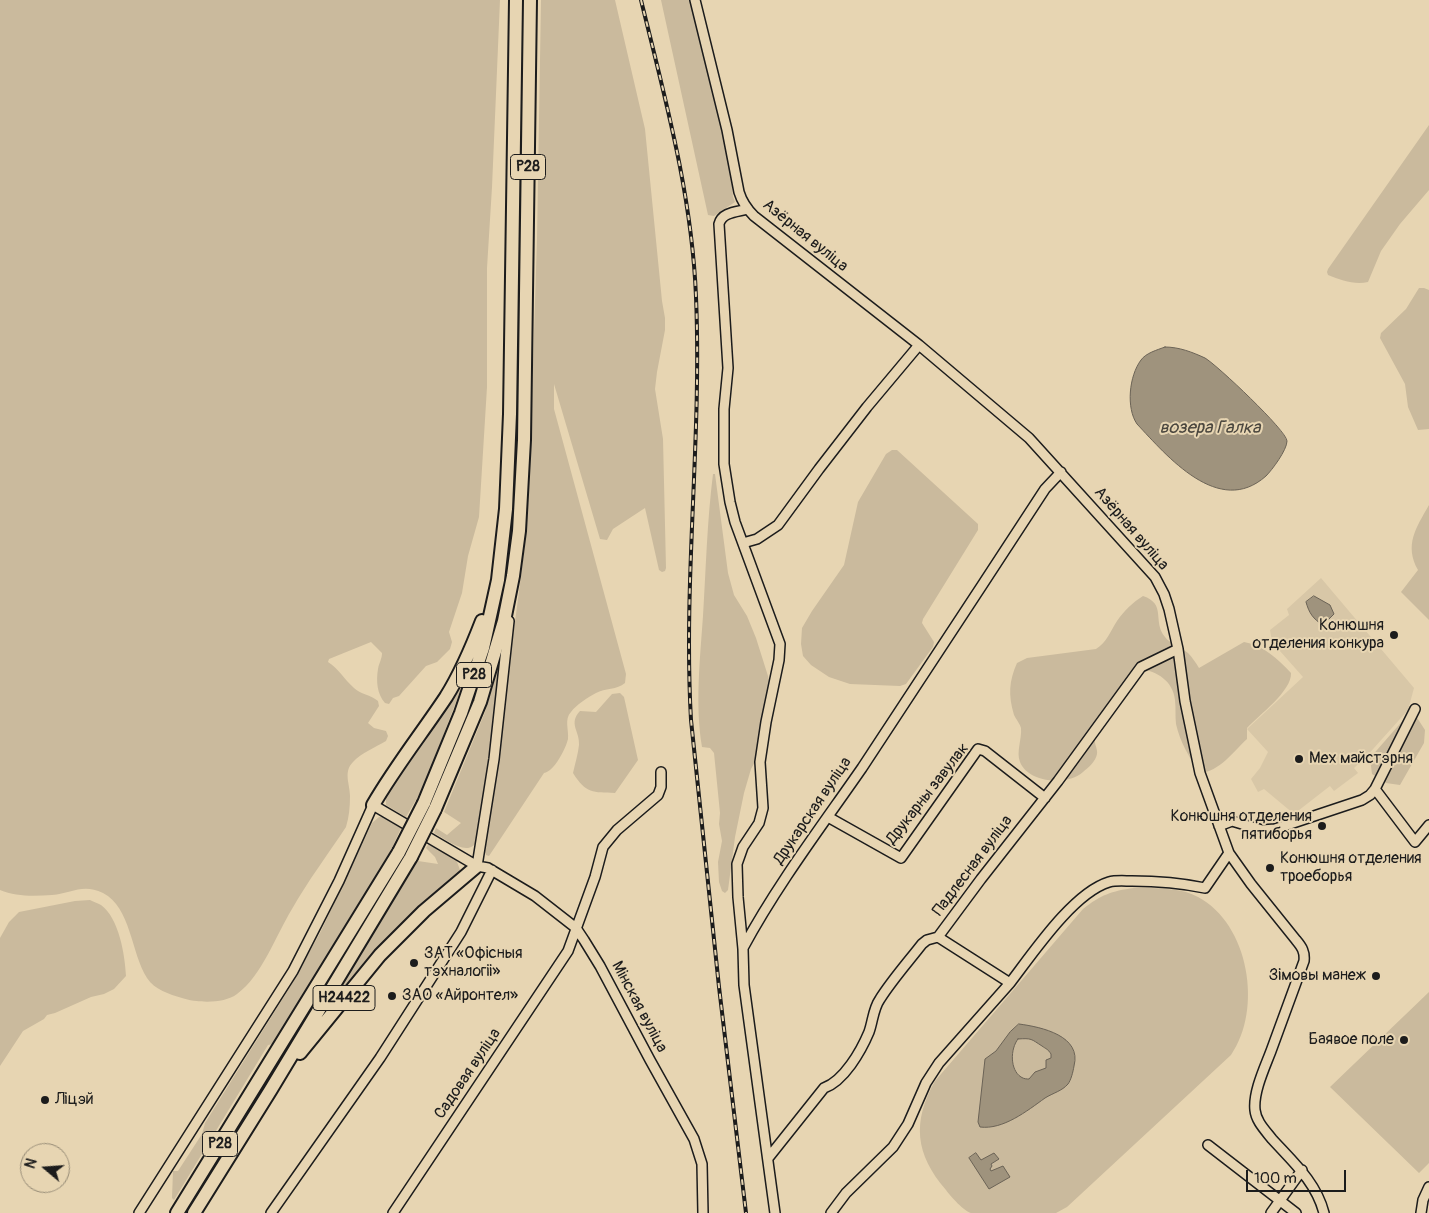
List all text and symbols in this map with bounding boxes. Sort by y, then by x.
road number: Р28 [510,154,546,180]
street label: Азёрная вуліца [758,196,852,276]
water label: возера Галка [1160,417,1260,439]
street label: Азёрная вуліца [1090,483,1172,575]
place label: Конюшня отделения конкура [1253,616,1384,654]
marker: Конюшня отделения конкура [1388,629,1400,641]
road number: Р28 [456,662,492,688]
street label: Друкарны завулак [883,740,973,848]
place label: Мех майстэрня [1309,749,1413,769]
marker: Мех майстэрня [1293,753,1305,765]
street label: Друкарская вуліца [770,754,856,868]
place label: Конюшня отделения пятиборья [1170,807,1312,845]
street label: Падлесная вуліца [929,812,1017,920]
marker: Конюшня отделения пятиборья [1316,820,1328,832]
place label: Конюшня отделения троеборья [1280,849,1422,887]
marker: Конюшня отделения троеборья [1264,862,1276,874]
place label: ЗАТ «Офісныя тэхналогіі» [424,944,523,982]
marker: ЗАТ «Офісныя тэхналогіі» [408,957,420,969]
street label: Мінская вуліца [607,958,671,1056]
place label: Зімовы манеж [1269,966,1366,986]
marker: Зімовы манеж [1370,970,1382,982]
road number: Н24422 [313,986,375,1010]
place label: ЗАО «Айронтел» [402,986,518,1006]
marker: ЗАО «Айронтел» [386,990,398,1002]
street label: Садовая вуліца [431,1025,505,1123]
place label: Баявое поле [1309,1030,1394,1050]
marker: Баявое поле [1398,1034,1410,1046]
place label: Ліцэй [55,1090,94,1110]
marker: Ліцэй [39,1094,51,1106]
road number: Р28 [202,1132,238,1156]
north arrow [20,1143,70,1193]
text: N [22,1156,41,1171]
scale bar [1249,1160,1349,1192]
text: 100 m [1254,1169,1297,1188]

